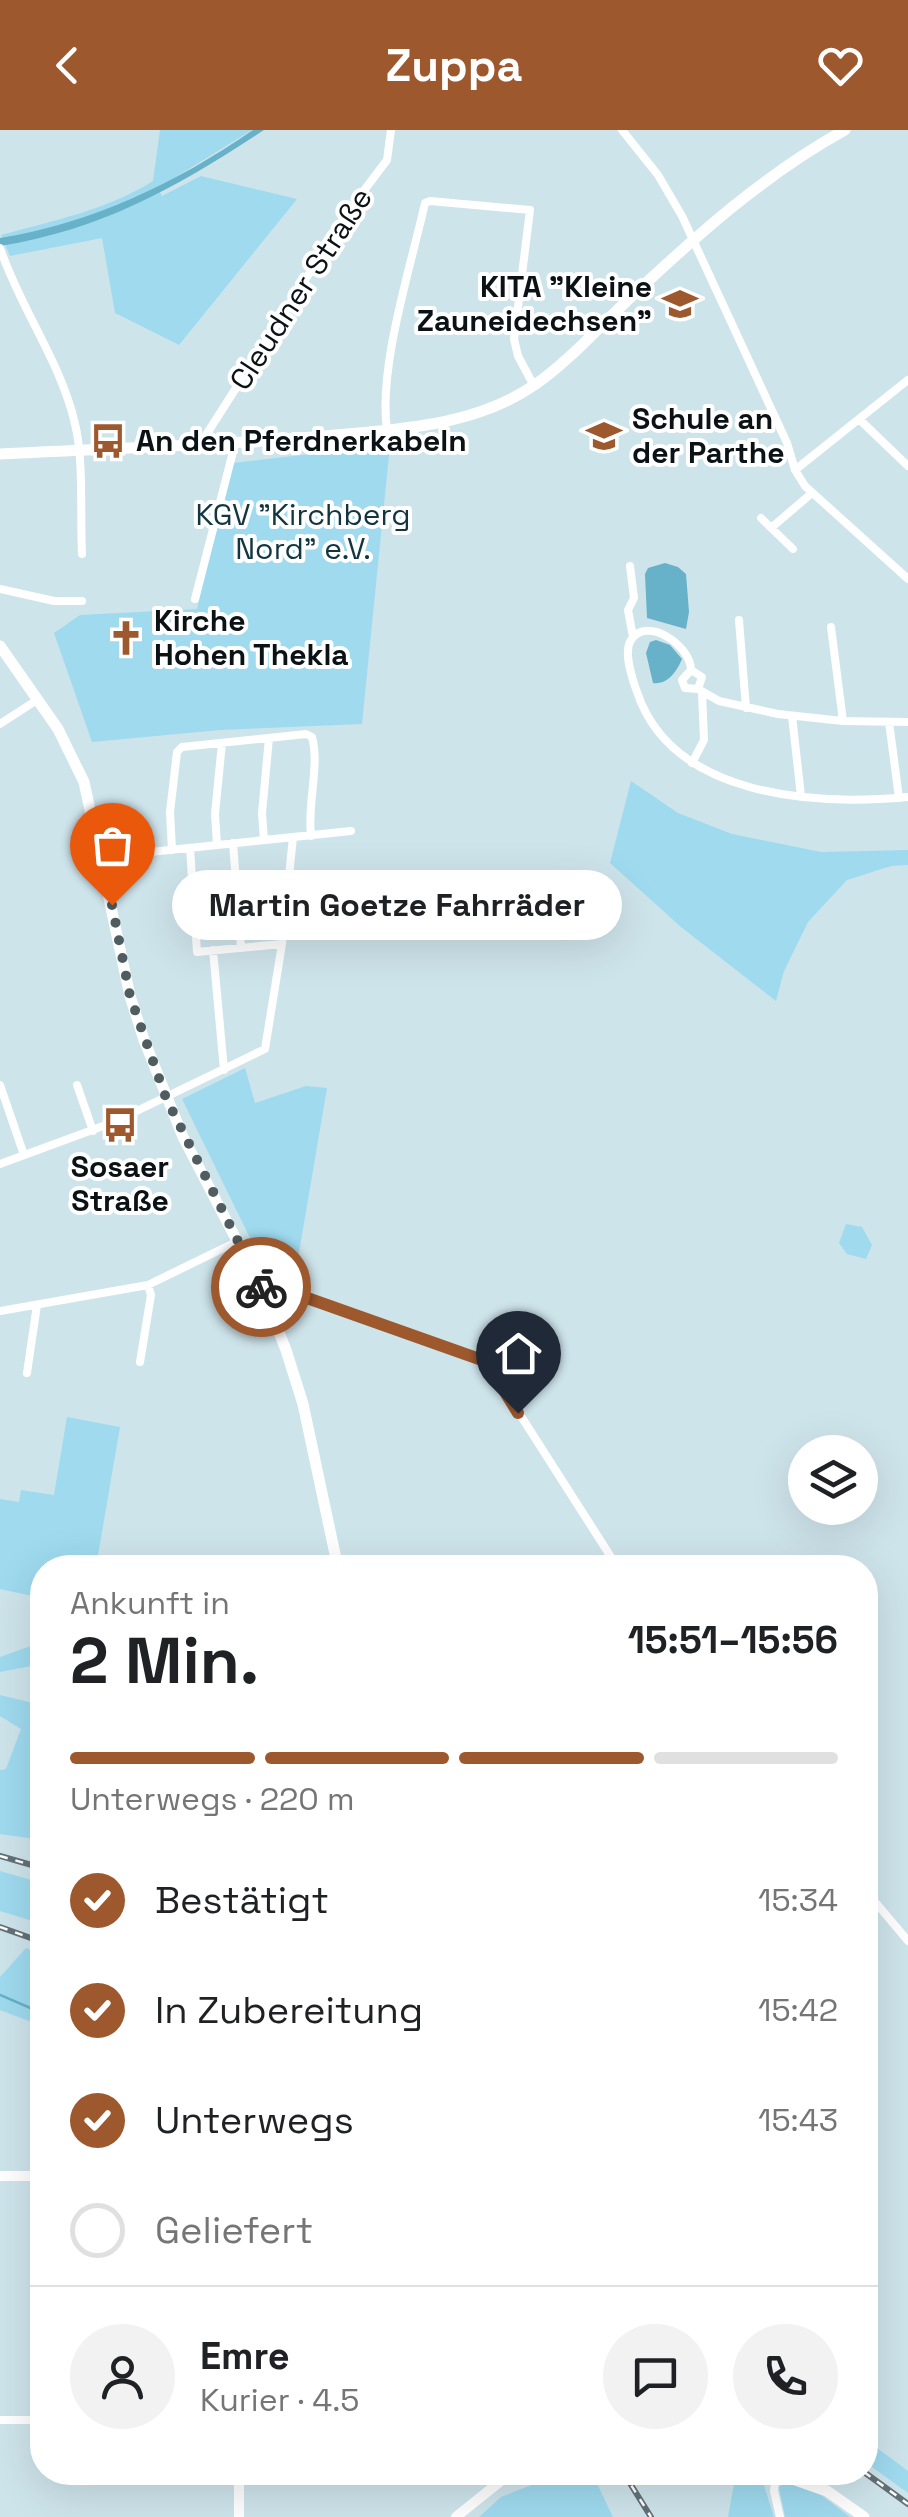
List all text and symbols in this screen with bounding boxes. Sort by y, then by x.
text: Zuppa [386,37,522,94]
icon: back [40,38,95,93]
icon: heart [813,38,868,93]
street label: Cleudner Straße [220,180,381,397]
place label: KITA "Kleine Zauneidechsen" [417,267,652,340]
school or university icon: KITA "Kleine Zauneidechsen" [661,285,699,323]
place label: Schule an der Parthe [632,399,784,472]
school or university icon: Schule an der Parthe [585,417,623,455]
place label: An den Pferdnerkabeln [136,421,467,460]
bus stop icon: An den Pferdnerkabeln [89,422,127,460]
park label: KGV "Kirchberg Nord" e.V. [195,495,411,568]
place label: Kirche Hohen Thekla [154,601,349,674]
church icon: Kirche Hohen Thekla [107,619,145,657]
pin [70,803,155,906]
icon: bag [85,818,140,873]
callout: Martin Goetze Fahrräder [172,870,622,940]
text: Martin Goetze Fahrräder [209,885,585,925]
bus stop icon: Sosaer Straße [101,1106,139,1144]
place label: Sosaer Straße [71,1147,169,1220]
courier [211,1237,311,1337]
icon: bike [234,1260,289,1315]
pin [476,1311,561,1414]
icon: home [491,1326,546,1381]
map controls [788,1435,878,1525]
button: layers [788,1435,878,1525]
text: Ankunft in [70,1583,230,1623]
text: 15:51–15:56 [628,1616,838,1664]
text: 2 Min. [70,1619,259,1702]
text: Unterwegs · 220 m [70,1779,355,1819]
icon: check [70,1873,125,1928]
text: Bestätigt [155,1876,329,1924]
text: 15:34 [758,1880,838,1920]
icon: check [70,1983,125,2038]
text: In Zubereitung [155,1986,423,2034]
text: 15:42 [758,1990,838,2030]
icon: check [70,2093,125,2148]
text: Unterwegs [155,2096,354,2144]
text: 15:43 [758,2100,838,2140]
text: Geliefert [155,2206,313,2254]
button: person [70,2324,175,2429]
button: chat [603,2324,708,2429]
button: phone [733,2324,838,2429]
text: Emre [200,2332,290,2380]
text: Kurier · 4.5 [200,2380,359,2420]

